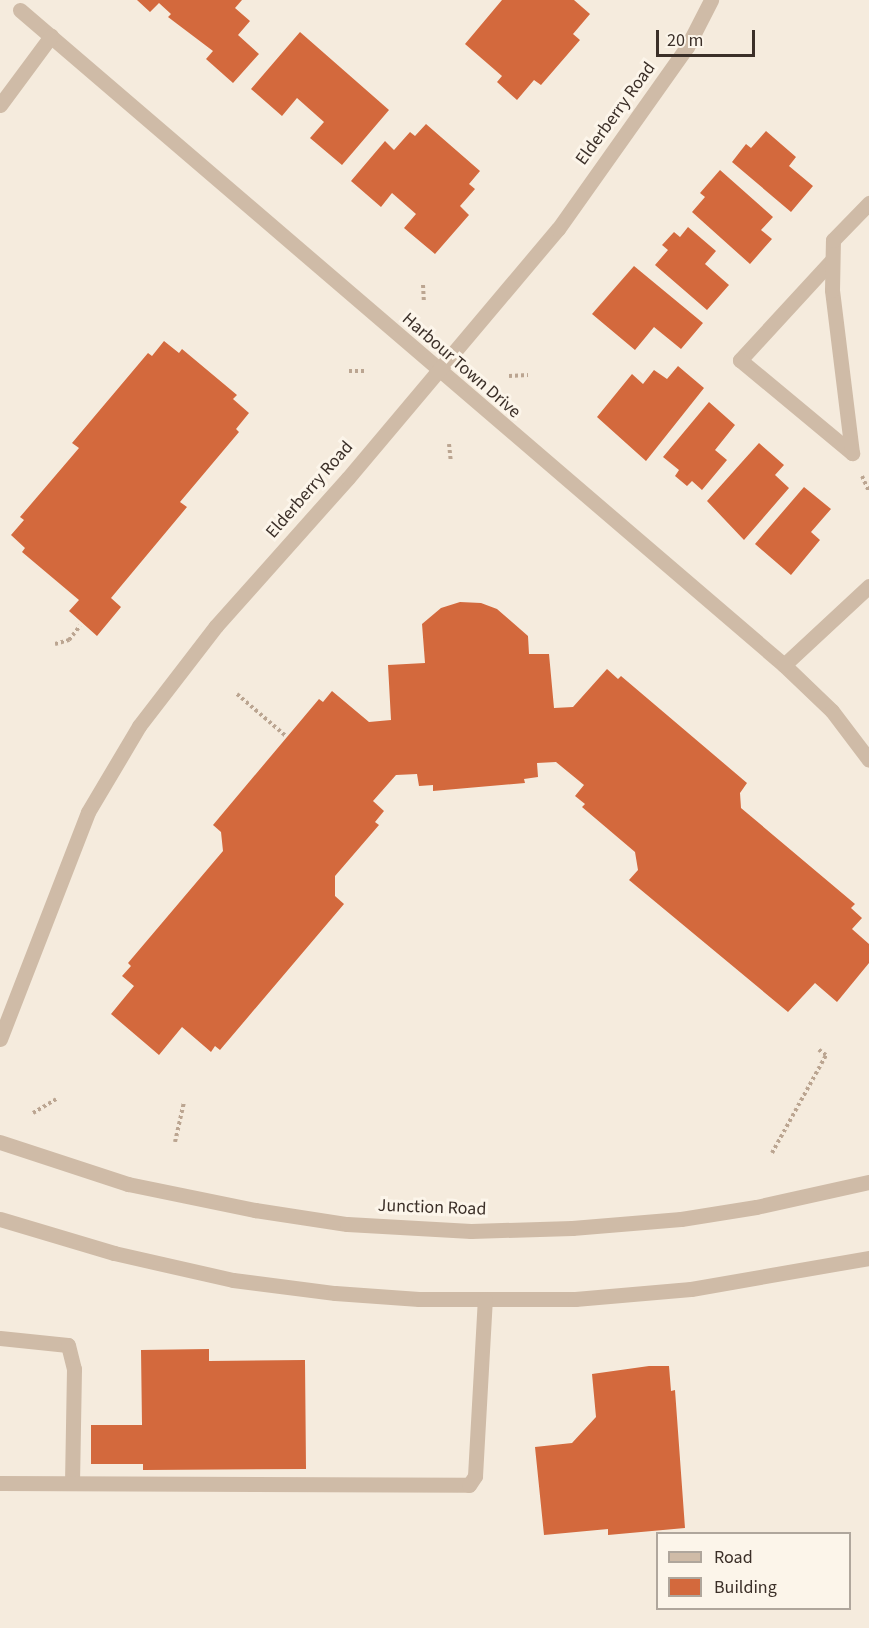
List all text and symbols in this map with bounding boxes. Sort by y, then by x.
scale bar [659,18,758,56]
text: 20 m [667,28,703,53]
street label: Elderberry Road [571,58,661,170]
street label: Harbour Town Drive [397,309,525,423]
street label: Elderberry Road [262,437,358,543]
street label: Junction Road [377,1195,487,1221]
legend [656,1532,851,1610]
text: Road [714,1545,753,1570]
text: Building [714,1575,777,1600]

